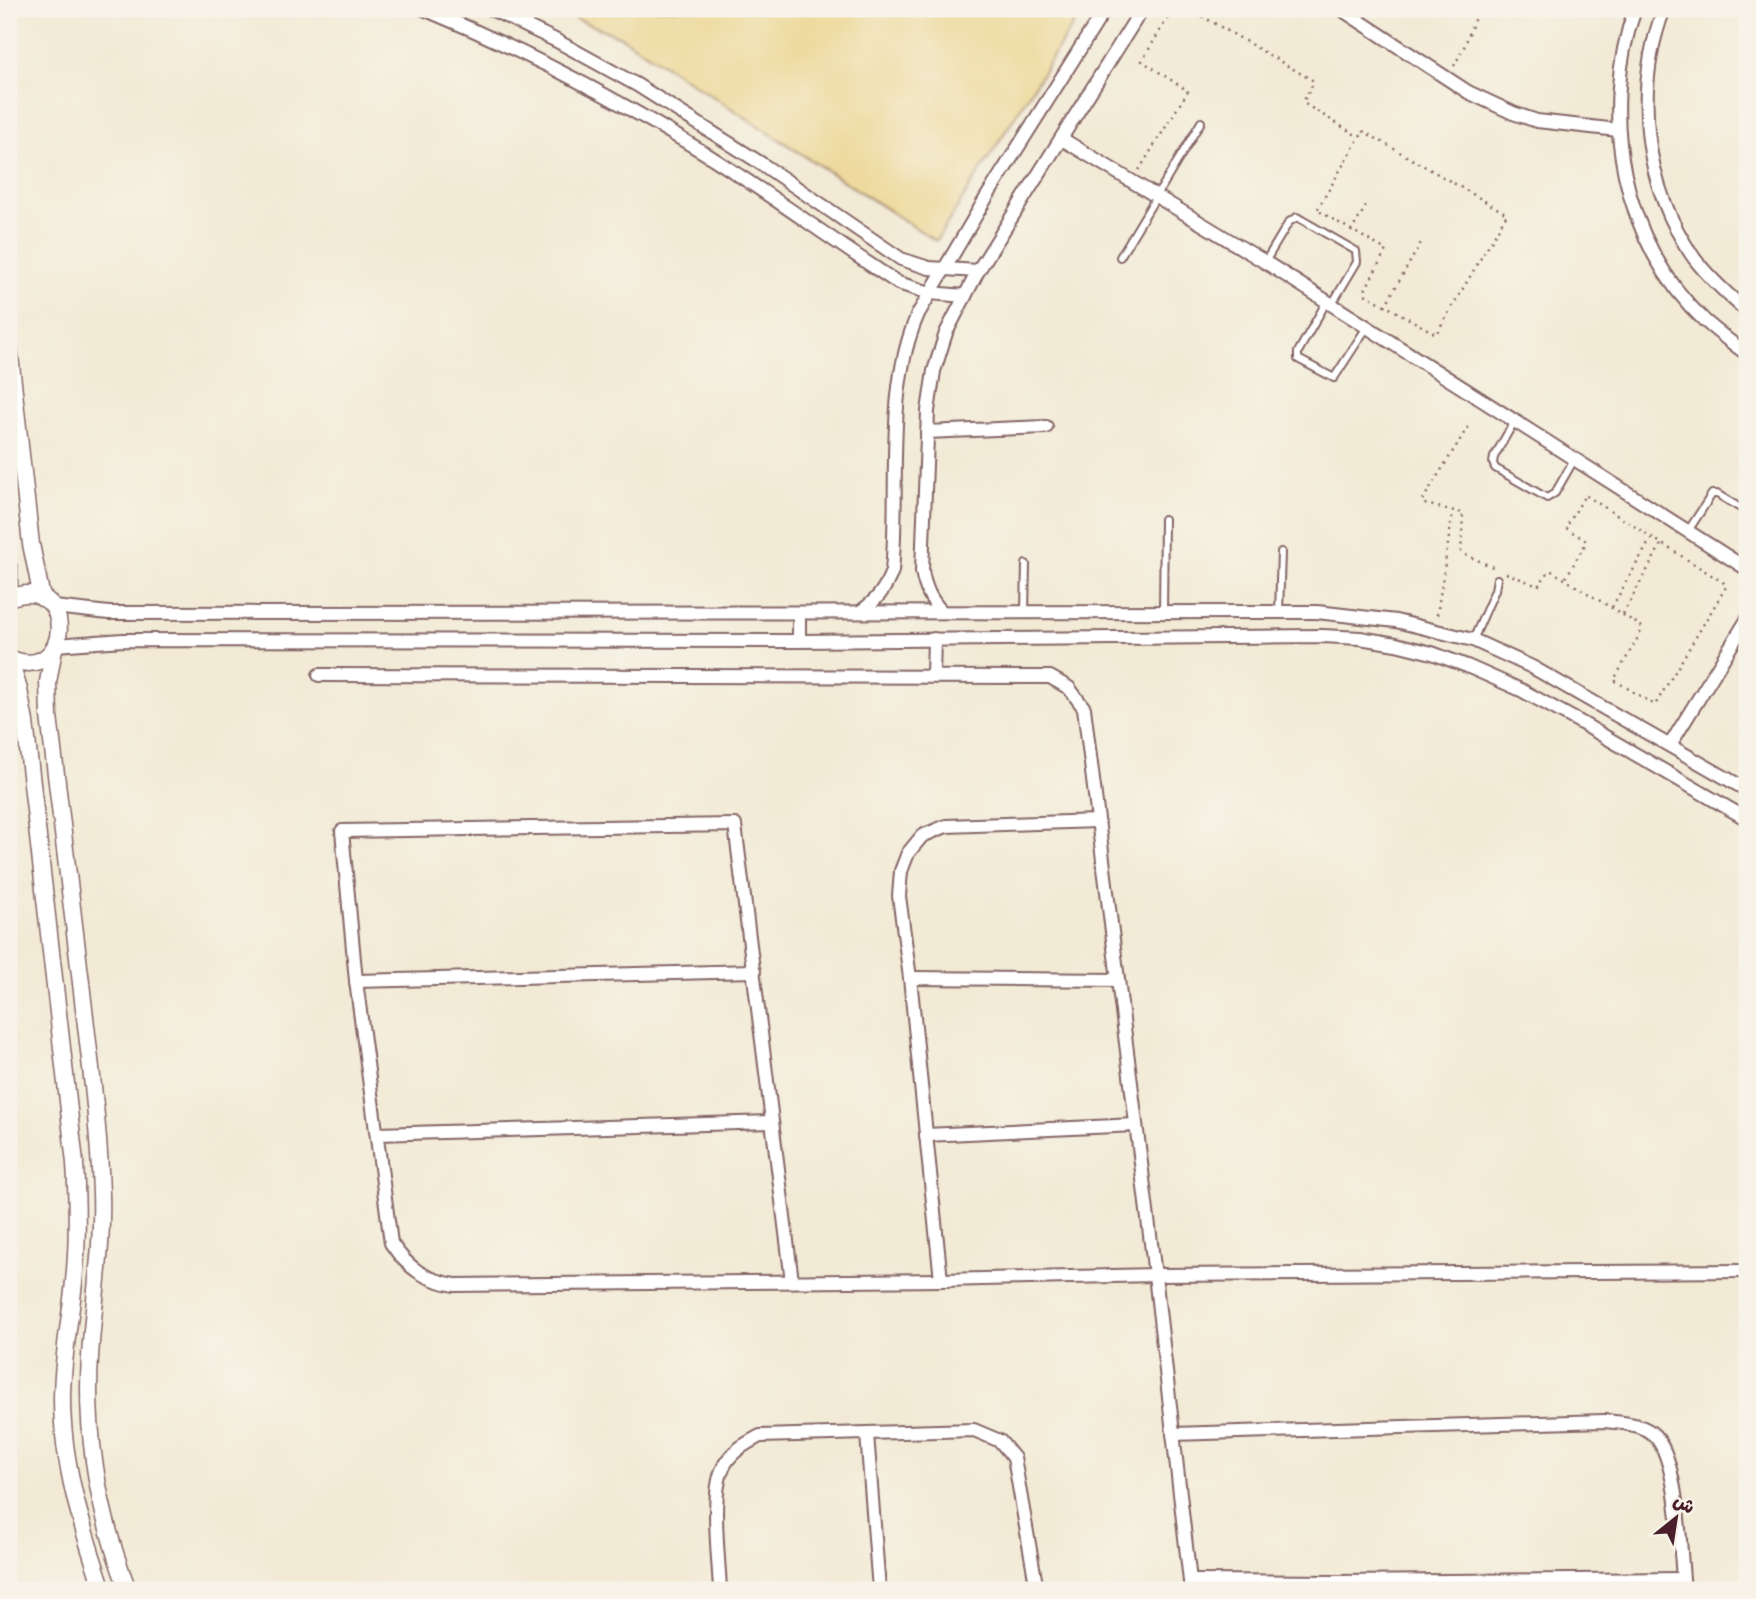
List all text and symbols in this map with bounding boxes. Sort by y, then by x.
north arrow [1640,1484,1710,1554]
text: ش [1667,1487,1700,1523]

